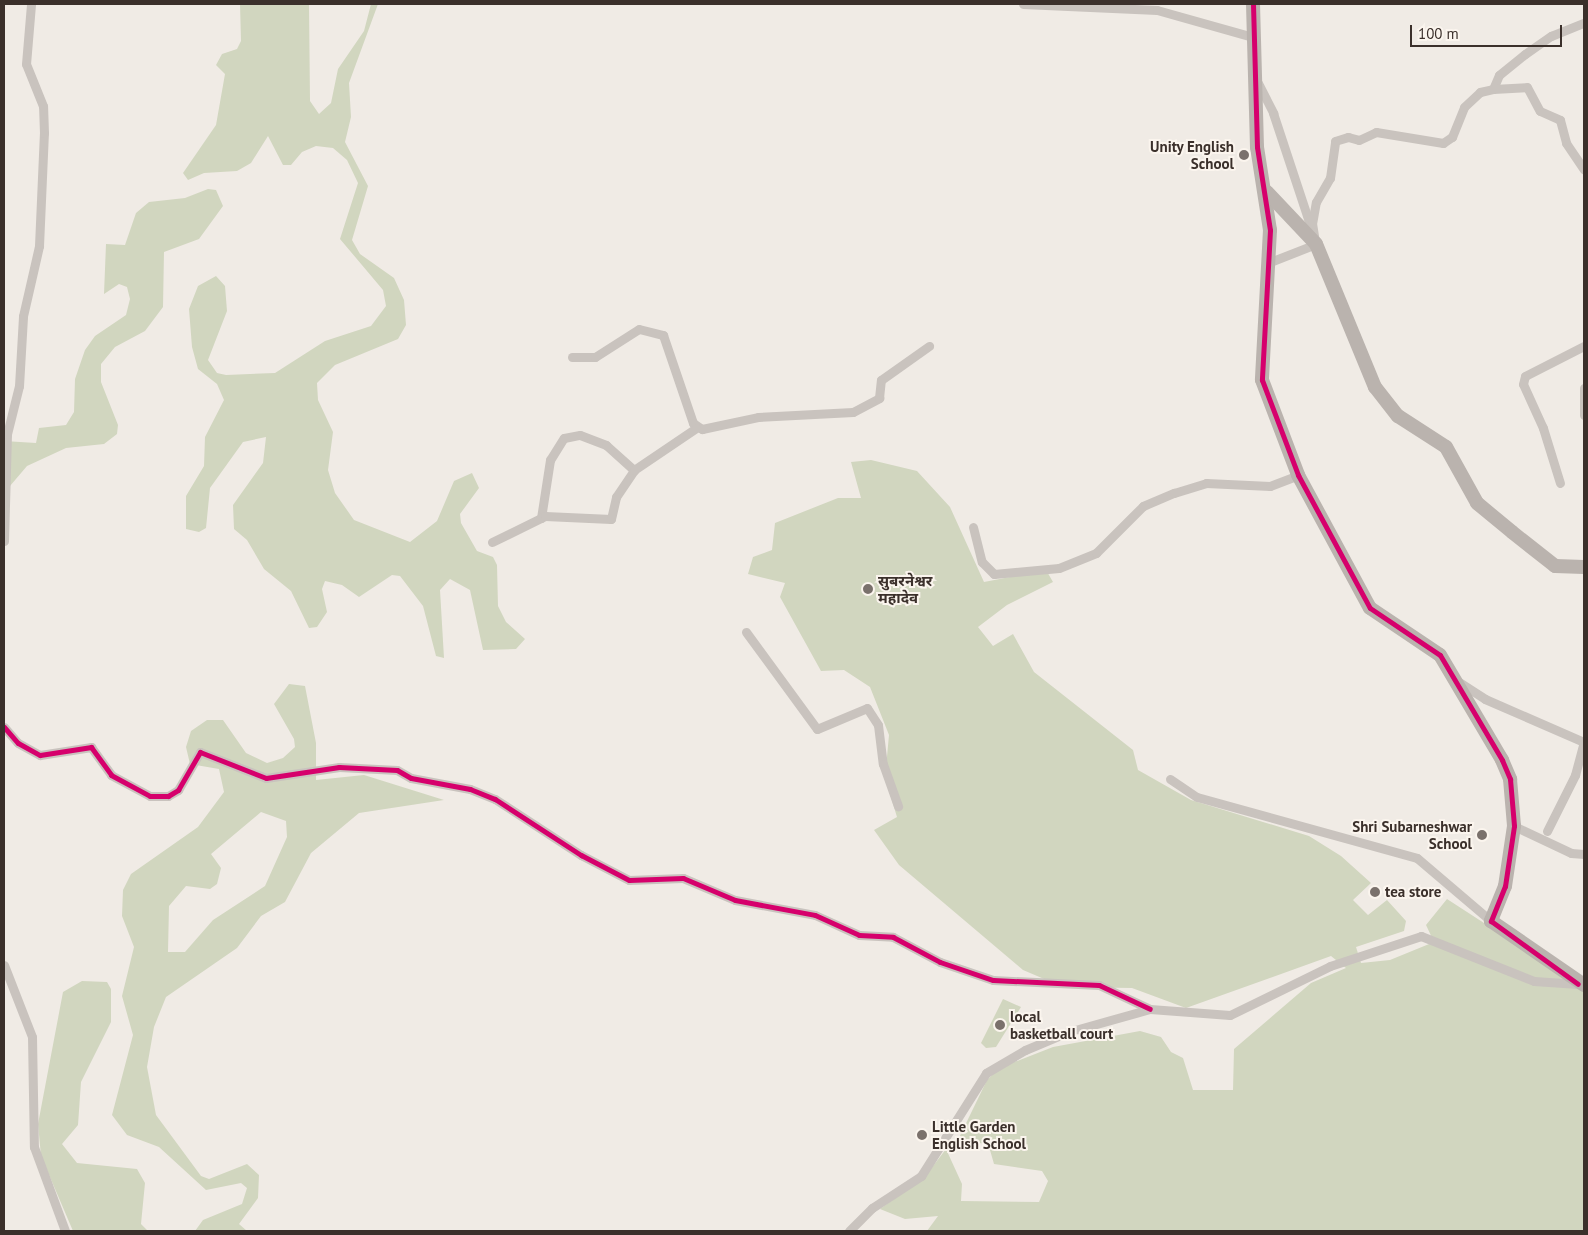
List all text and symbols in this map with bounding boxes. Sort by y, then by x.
scale bar [1413,15,1566,47]
text: 100 m [1418,24,1459,43]
place label: Unity English School [1150,137,1234,172]
marker: Unity English School [1238,149,1250,161]
place label: सुबरनेश्वर महादेव [878,571,932,606]
marker: सुबरनेश्वर महादेव [862,583,874,595]
place label: Shri Subarneshwar School [1352,817,1472,852]
marker: Shri Subarneshwar School [1476,829,1488,841]
place label: tea store [1385,883,1441,901]
marker: tea store [1369,886,1381,898]
place label: local basketball court [1010,1007,1113,1042]
marker: local basketball court [994,1019,1006,1031]
place label: Little Garden English School [932,1117,1026,1152]
marker: Little Garden English School [916,1129,928,1141]

